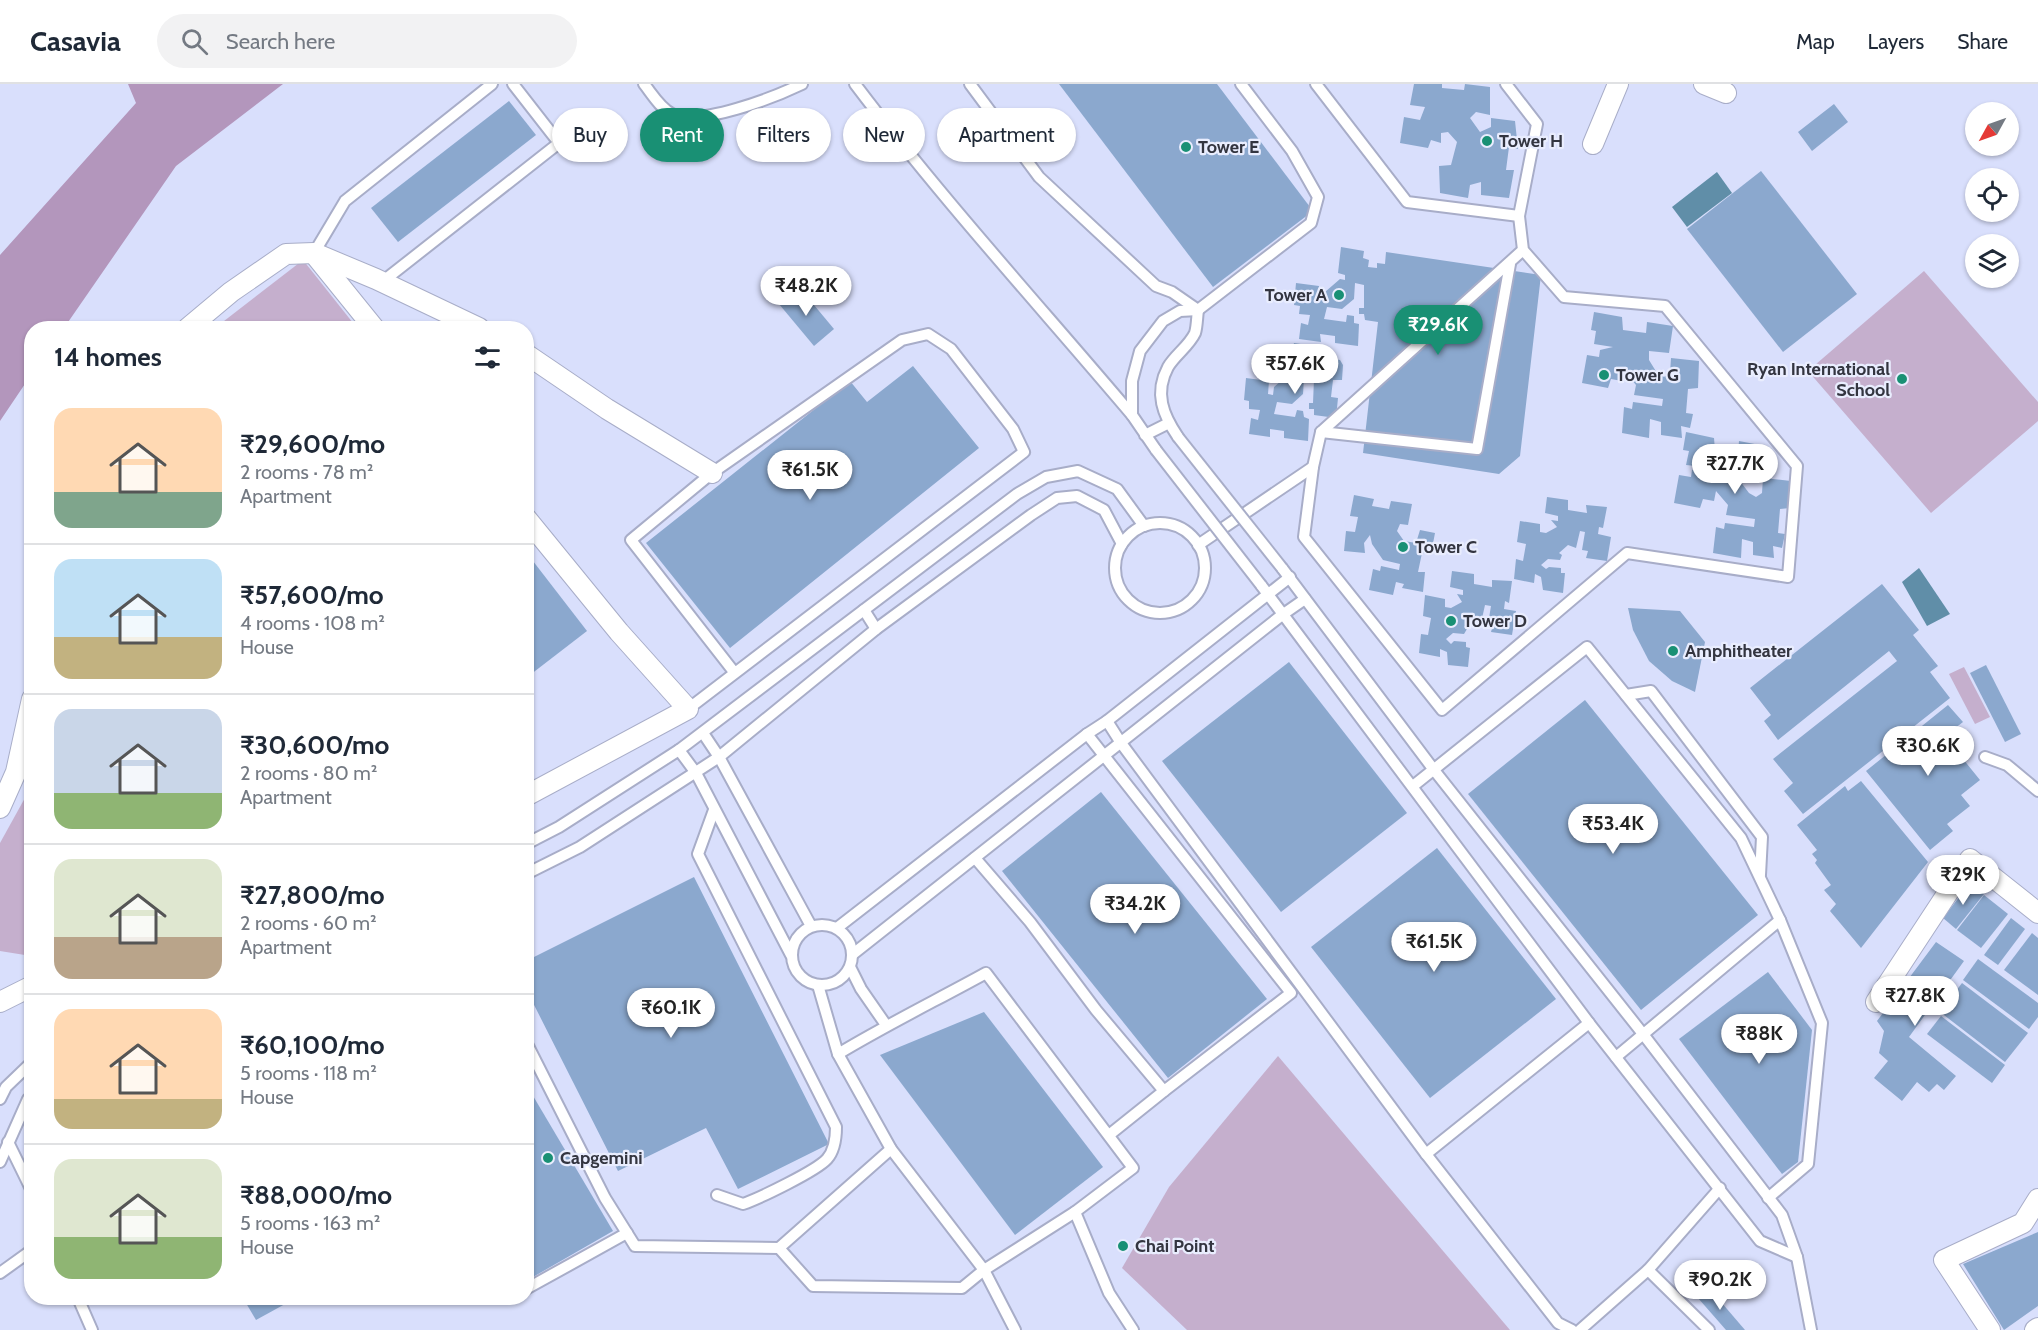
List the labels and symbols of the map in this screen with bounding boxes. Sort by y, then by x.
north arrow [1965,102,2019,156]
place label: Tower H [1499,130,1563,152]
marker: Tower H [1480,134,1494,148]
place label: Tower E [1198,136,1259,158]
marker: Tower E [1179,140,1193,154]
pin: ₹48.2K [757,266,855,317]
place label: Tower A [1265,284,1328,306]
marker: Tower A [1332,288,1346,302]
pin: ₹29.6K [1389,305,1487,356]
pin: ₹57.6K [1246,344,1344,395]
place label: Ryan International School [1747,358,1890,401]
place label: Tower G [1616,364,1679,386]
marker: Tower G [1597,368,1611,382]
marker: Ryan International School [1895,372,1909,386]
pin: ₹27.7K [1686,444,1784,495]
pin: ₹61.5K [761,450,859,501]
place label: Tower C [1415,536,1477,558]
marker: Tower C [1396,540,1410,554]
place label: Tower D [1463,610,1527,632]
marker: Tower D [1444,614,1458,628]
place label: Amphitheater [1685,640,1792,662]
marker: Amphitheater [1666,644,1680,658]
pin: ₹30.6K [1879,726,1977,777]
pin: ₹53.4K [1564,804,1662,855]
pin: ₹29K [1927,855,1999,906]
pin: ₹34.2K [1086,884,1184,935]
pin: ₹61.5K [1385,922,1483,973]
pin: ₹27.8K [1866,976,1964,1027]
pin: ₹60.1K [622,988,720,1039]
pin: ₹88K [1723,1014,1795,1065]
place label: Capgemini [560,1147,643,1169]
marker: Capgemini [541,1151,555,1165]
place label: Chai Point [1135,1235,1214,1257]
marker: Chai Point [1116,1239,1130,1253]
pin: ₹90.2K [1671,1260,1769,1311]

